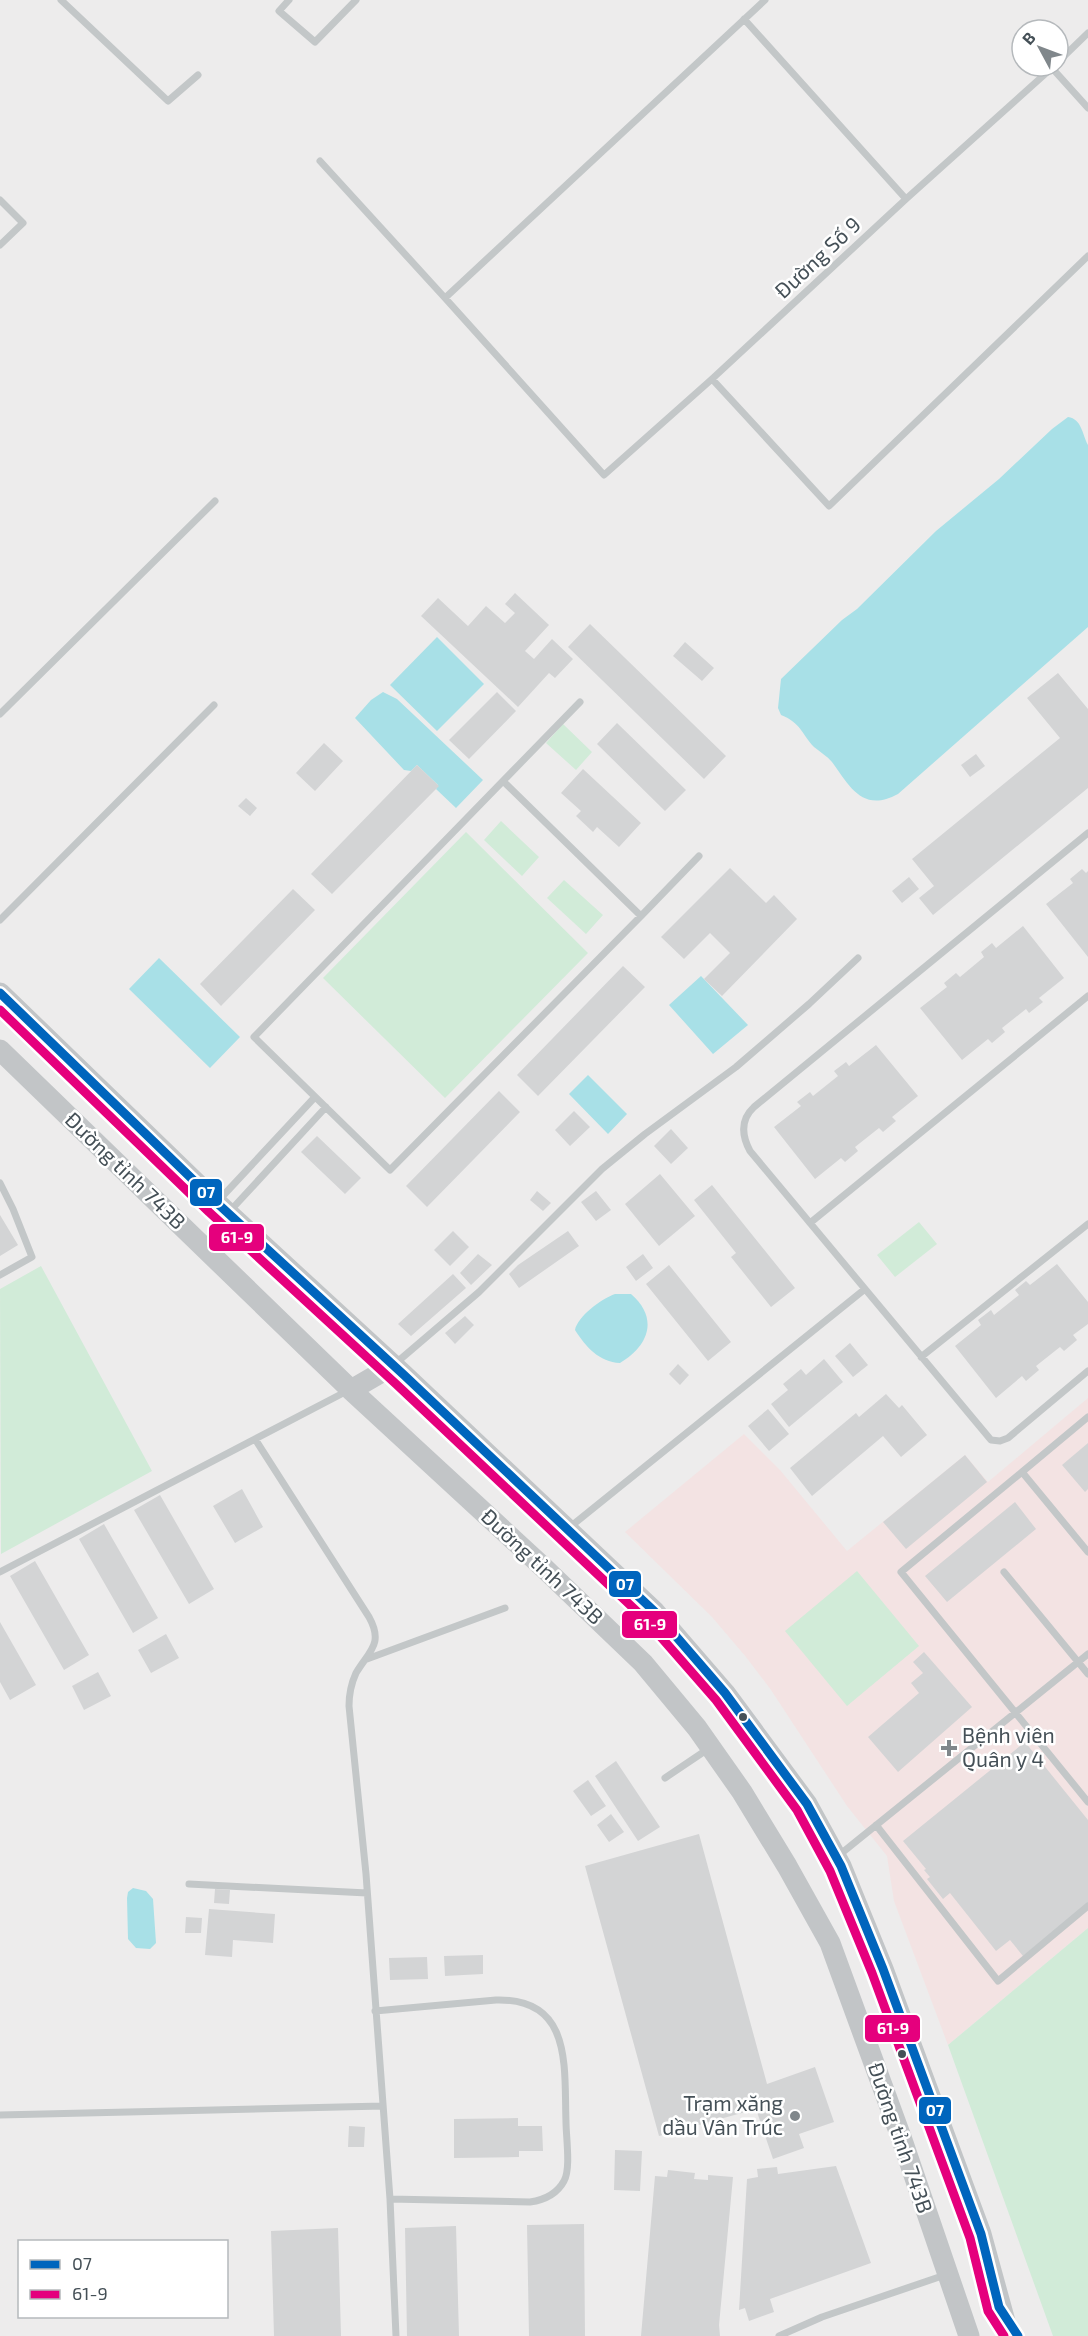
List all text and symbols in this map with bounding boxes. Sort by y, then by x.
north arrow [1010,18,1070,78]
text: B [1018,28,1039,48]
street label: Đường Số 9 [769,211,865,303]
street label: Đường tỉnh 743B [61,1106,191,1234]
line badge: 07 [189,1178,223,1207]
text: 07 [197,1182,216,1201]
line badge: 61-9 [208,1223,265,1252]
text: 61-9 [221,1227,253,1246]
street label: Đường tỉnh 743B [477,1503,609,1629]
line badge: 07 [608,1570,642,1598]
text: 07 [616,1574,635,1593]
line badge: 61-9 [621,1610,678,1639]
text: 61-9 [634,1614,666,1633]
unlabelled marker [737,1711,749,1723]
place label: Bệnh viên Quân y 4 [962,1722,1055,1772]
marker: Bệnh viên Quân y 4 [940,1739,958,1757]
line badge: 61-9 [864,2014,921,2043]
text: 61-9 [877,2018,909,2037]
unlabelled marker [896,2048,908,2060]
street label: Đường tỉnh 743B [864,2059,939,2216]
place label: Trạm xăng dầu Vân Trúc [662,2090,783,2139]
line badge: 07 [918,2096,952,2125]
text: 07 [926,2100,945,2119]
marker: Trạm xăng dầu Vân Trúc [788,2109,802,2123]
legend [18,2240,228,2318]
text: 07 [72,2252,92,2274]
text: 61-9 [72,2282,108,2304]

